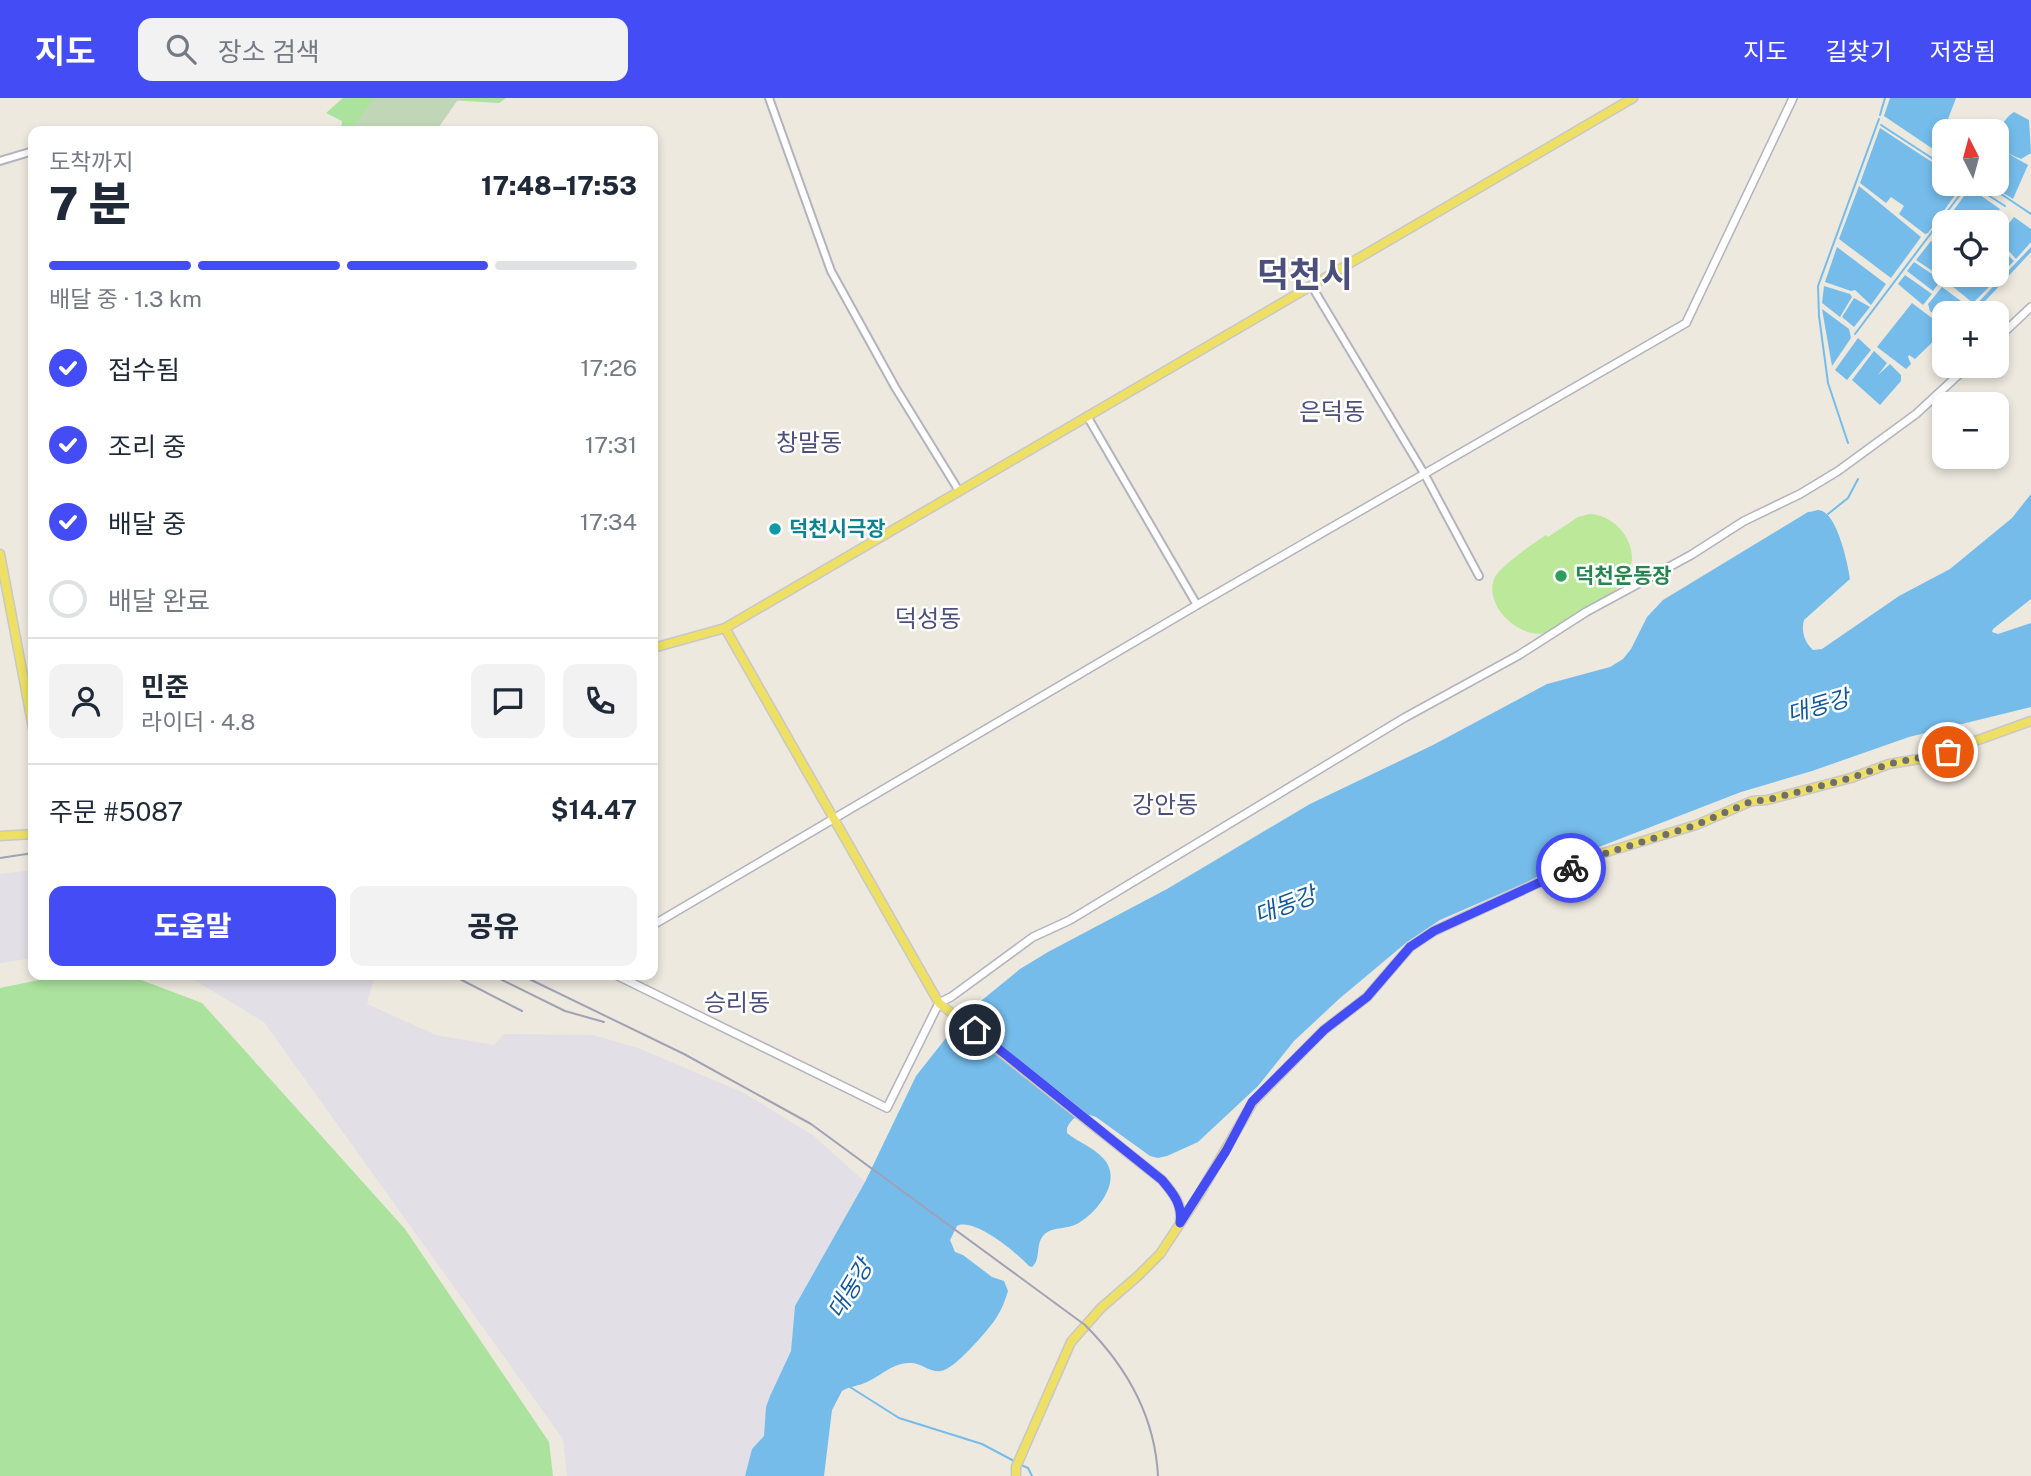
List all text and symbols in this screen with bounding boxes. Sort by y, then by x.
search box [138,18,628,81]
icon: search [162,30,200,68]
text: 지도 [35,32,96,70]
text: 장소 검색 [218,36,320,67]
text: 지도 [1743,37,1788,65]
text: 길찾기 [1826,37,1892,65]
text: 저장됨 [1930,37,1996,65]
north arrow [1932,119,2009,196]
map controls [1932,119,2009,469]
text: 도착까지 [49,148,134,175]
text: 17:48–17:53 [481,170,637,201]
text: 7 분 [49,176,131,230]
button: locate [1932,210,2009,287]
district label: 덕천시 [1257,254,1353,295]
text: 배달 중 · 1.3 km [49,285,202,312]
button: + [1932,301,2009,378]
icon: check [49,349,87,387]
text: 접수됨 [108,354,180,385]
text: 17:26 [580,354,637,381]
button: − [1932,392,2009,469]
district label: 은덕동 [1299,397,1365,425]
icon: check [49,426,87,464]
district label: 창말동 [776,428,842,456]
text: 조리 중 [108,431,186,462]
text: 17:31 [585,431,637,458]
icon: check [49,503,87,541]
text: 배달 중 [108,508,186,539]
text: 17:34 [580,508,637,535]
place label: 덕천시극장 [789,516,886,541]
marker: 덕천시극장 [767,521,783,537]
place label: 덕천운동장 [1575,563,1672,588]
marker: 덕천운동장 [1553,568,1569,584]
text: 배달 완료 [108,585,210,616]
district label: 덕성동 [895,604,961,632]
button: person [49,664,123,738]
button: chat [471,664,545,738]
button: phone [563,664,637,738]
text: 민준 [141,671,189,702]
water label: 대동강 [1784,683,1855,727]
text: 라이더 · 4.8 [141,708,255,735]
pin [1918,722,1978,782]
icon: bag [1929,733,1967,771]
district label: 강안동 [1132,790,1198,818]
text: $14.47 [551,794,637,825]
text: 주문 #5087 [49,796,183,827]
courier [1536,833,1606,903]
icon: bike [1552,849,1590,887]
water label: 대동강 [1250,880,1322,929]
button: 도움말 [49,886,336,966]
button: 공유 [350,886,637,966]
district label: 승리동 [704,988,770,1016]
pin [945,1000,1005,1060]
icon: home [956,1011,994,1049]
water label: 대동강 [822,1252,879,1323]

